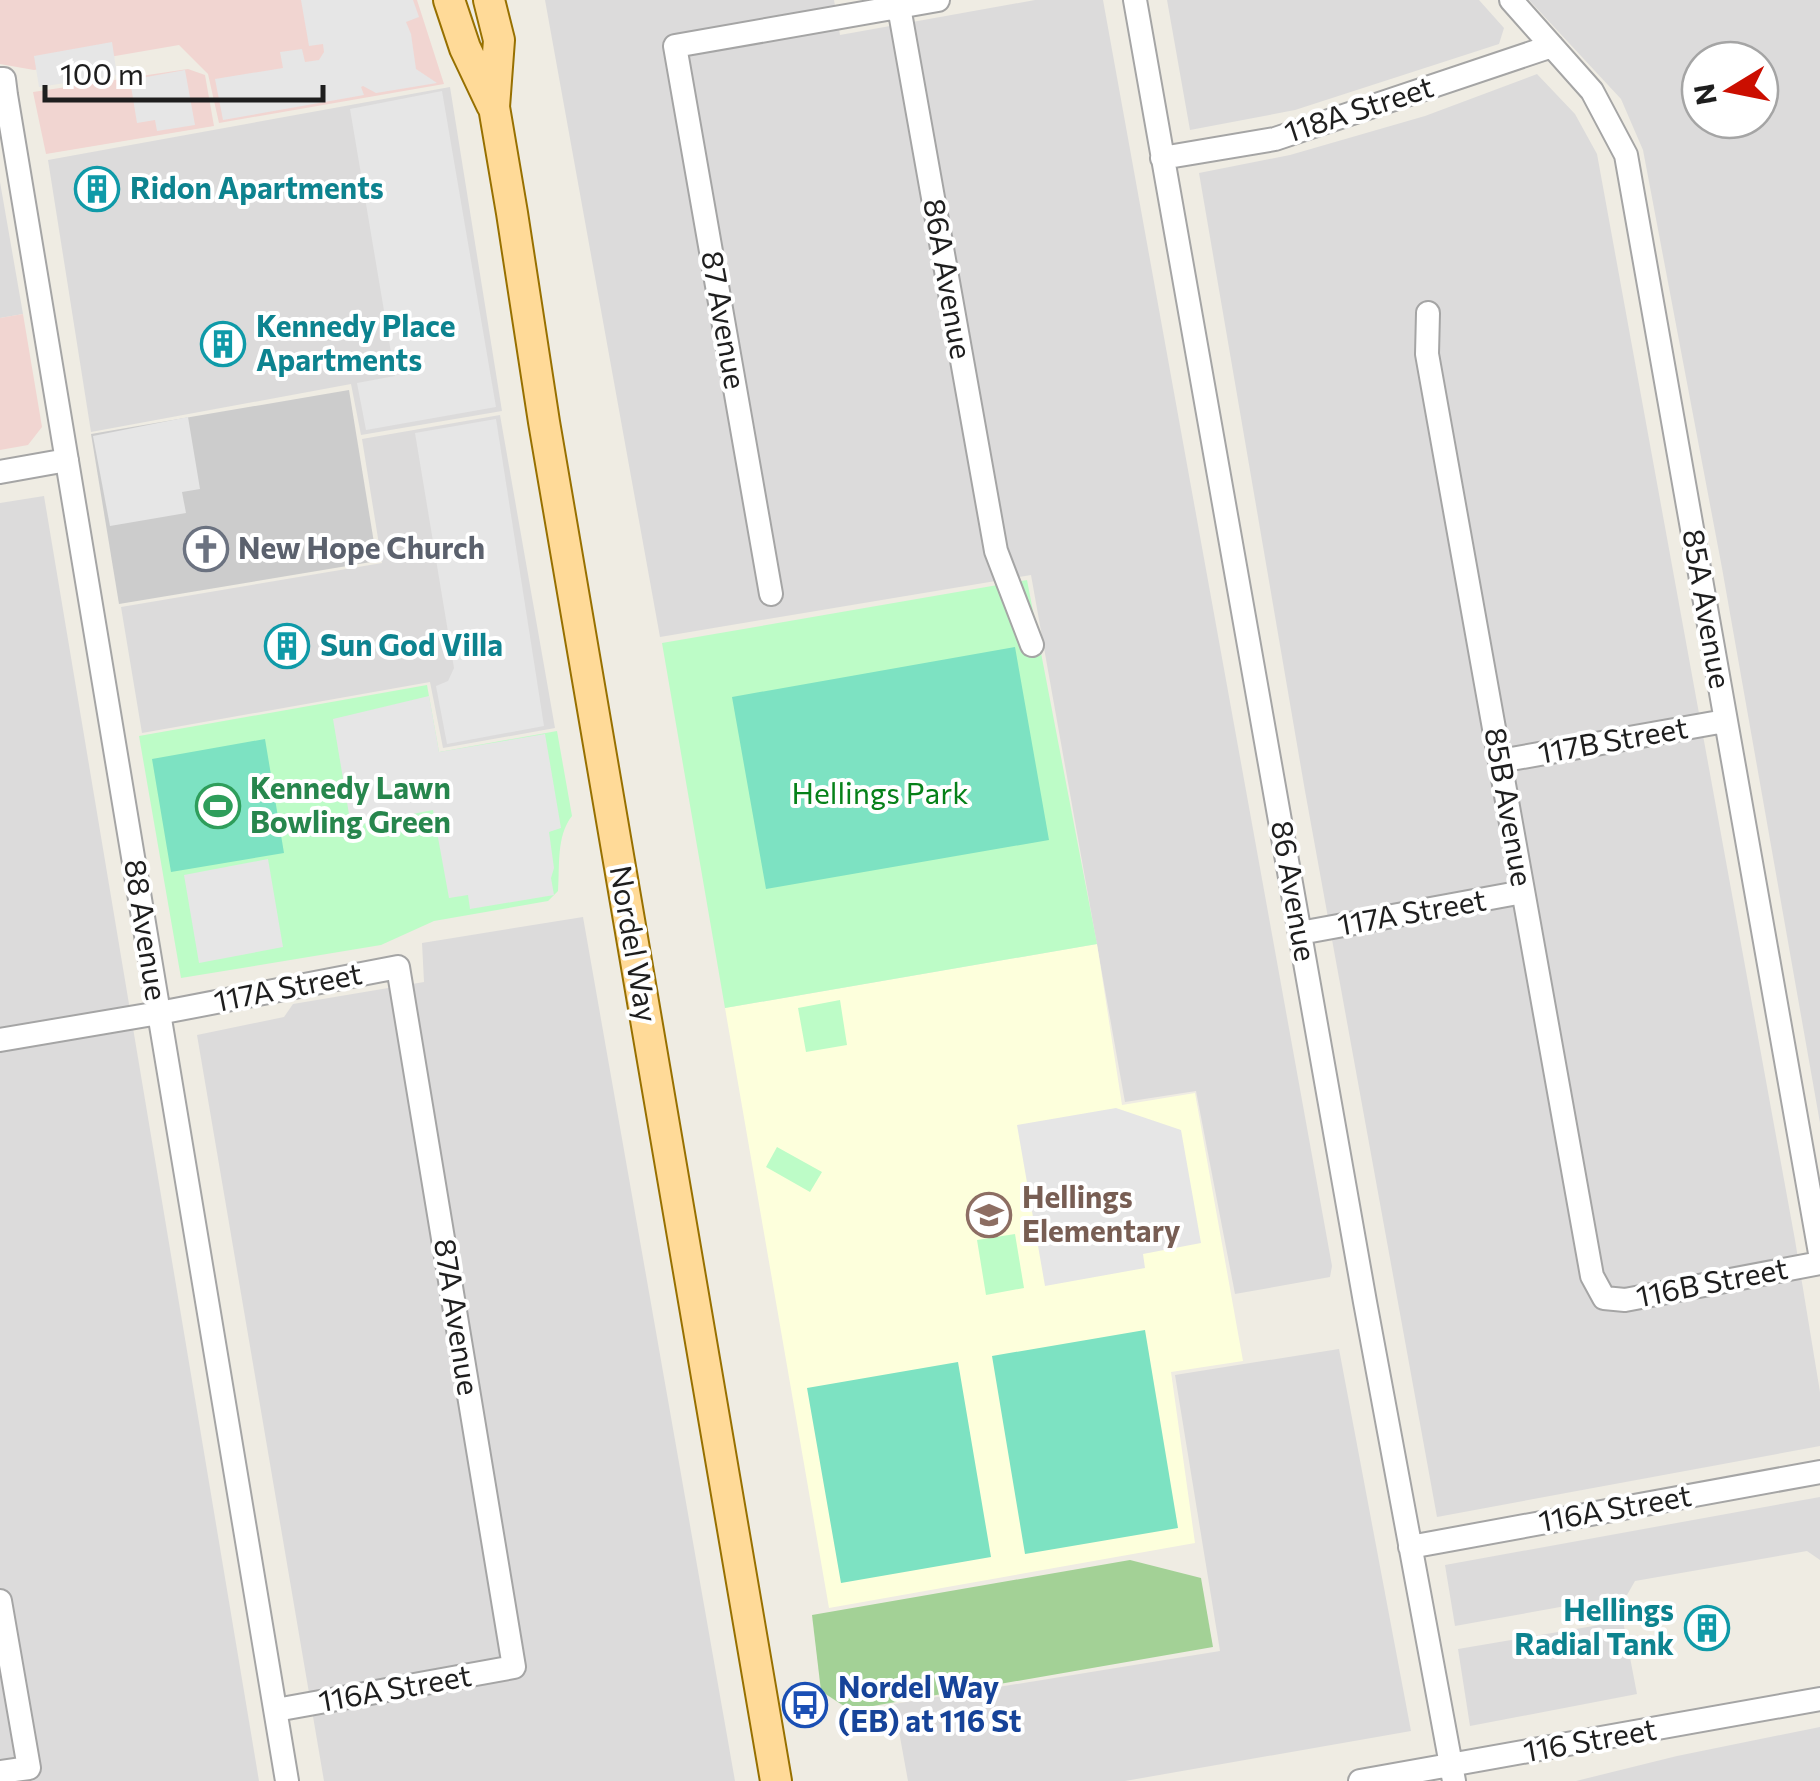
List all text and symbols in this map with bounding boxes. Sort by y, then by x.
scale bar [45,40,322,102]
north arrow [1680,40,1780,140]
text: 100 m [60,54,144,91]
street label: 118A Street [1279,66,1437,149]
text: N [1686,81,1723,108]
building icon: Ridon Apartments [74,166,120,212]
place label: Ridon Apartments [130,168,384,205]
street label: 86A Avenue [917,195,982,362]
street label: 87 Avenue [695,248,756,392]
place label: Kennedy Place Apartments [256,306,456,377]
building icon: Kennedy Place Apartments [200,321,246,367]
church icon: New Hope Church [183,526,229,572]
street label: 85A Avenue [1676,526,1741,691]
place label: New Hope Church [238,528,485,565]
building icon: Sun God Villa [264,623,310,669]
place label: Sun God Villa [320,625,503,662]
street label: 117B Street [1535,707,1690,770]
street label: 85B Avenue [1478,724,1543,889]
place label: Kennedy Lawn Bowling Green [250,768,451,839]
park label: Hellings Park [792,773,968,810]
sports icon: Kennedy Lawn Bowling Green [195,783,241,829]
street label: 86 Avenue [1265,817,1326,964]
street label: 88 Avenue [118,856,177,1003]
street label: Nordel Way [603,862,667,1025]
street label: 117A Street [1334,879,1489,942]
street label: 117A Street [210,953,365,1018]
place label: Hellings Elementary [1022,1177,1181,1248]
school or university icon: Hellings Elementary [966,1192,1012,1238]
street label: 87A Avenue [428,1236,489,1397]
street label: 116B Street [1633,1248,1791,1313]
street label: 116A Street [1535,1475,1694,1538]
place label: Hellings Radial Tank [1514,1590,1674,1661]
building icon: Hellings Radial Tank [1684,1605,1730,1651]
street label: 116A Street [315,1655,474,1718]
place label: Nordel Way (EB) at 116 St [838,1667,1021,1738]
bus stop icon: Nordel Way (EB) at 116 St [782,1682,828,1728]
street label: 116 Street [1520,1709,1659,1768]

